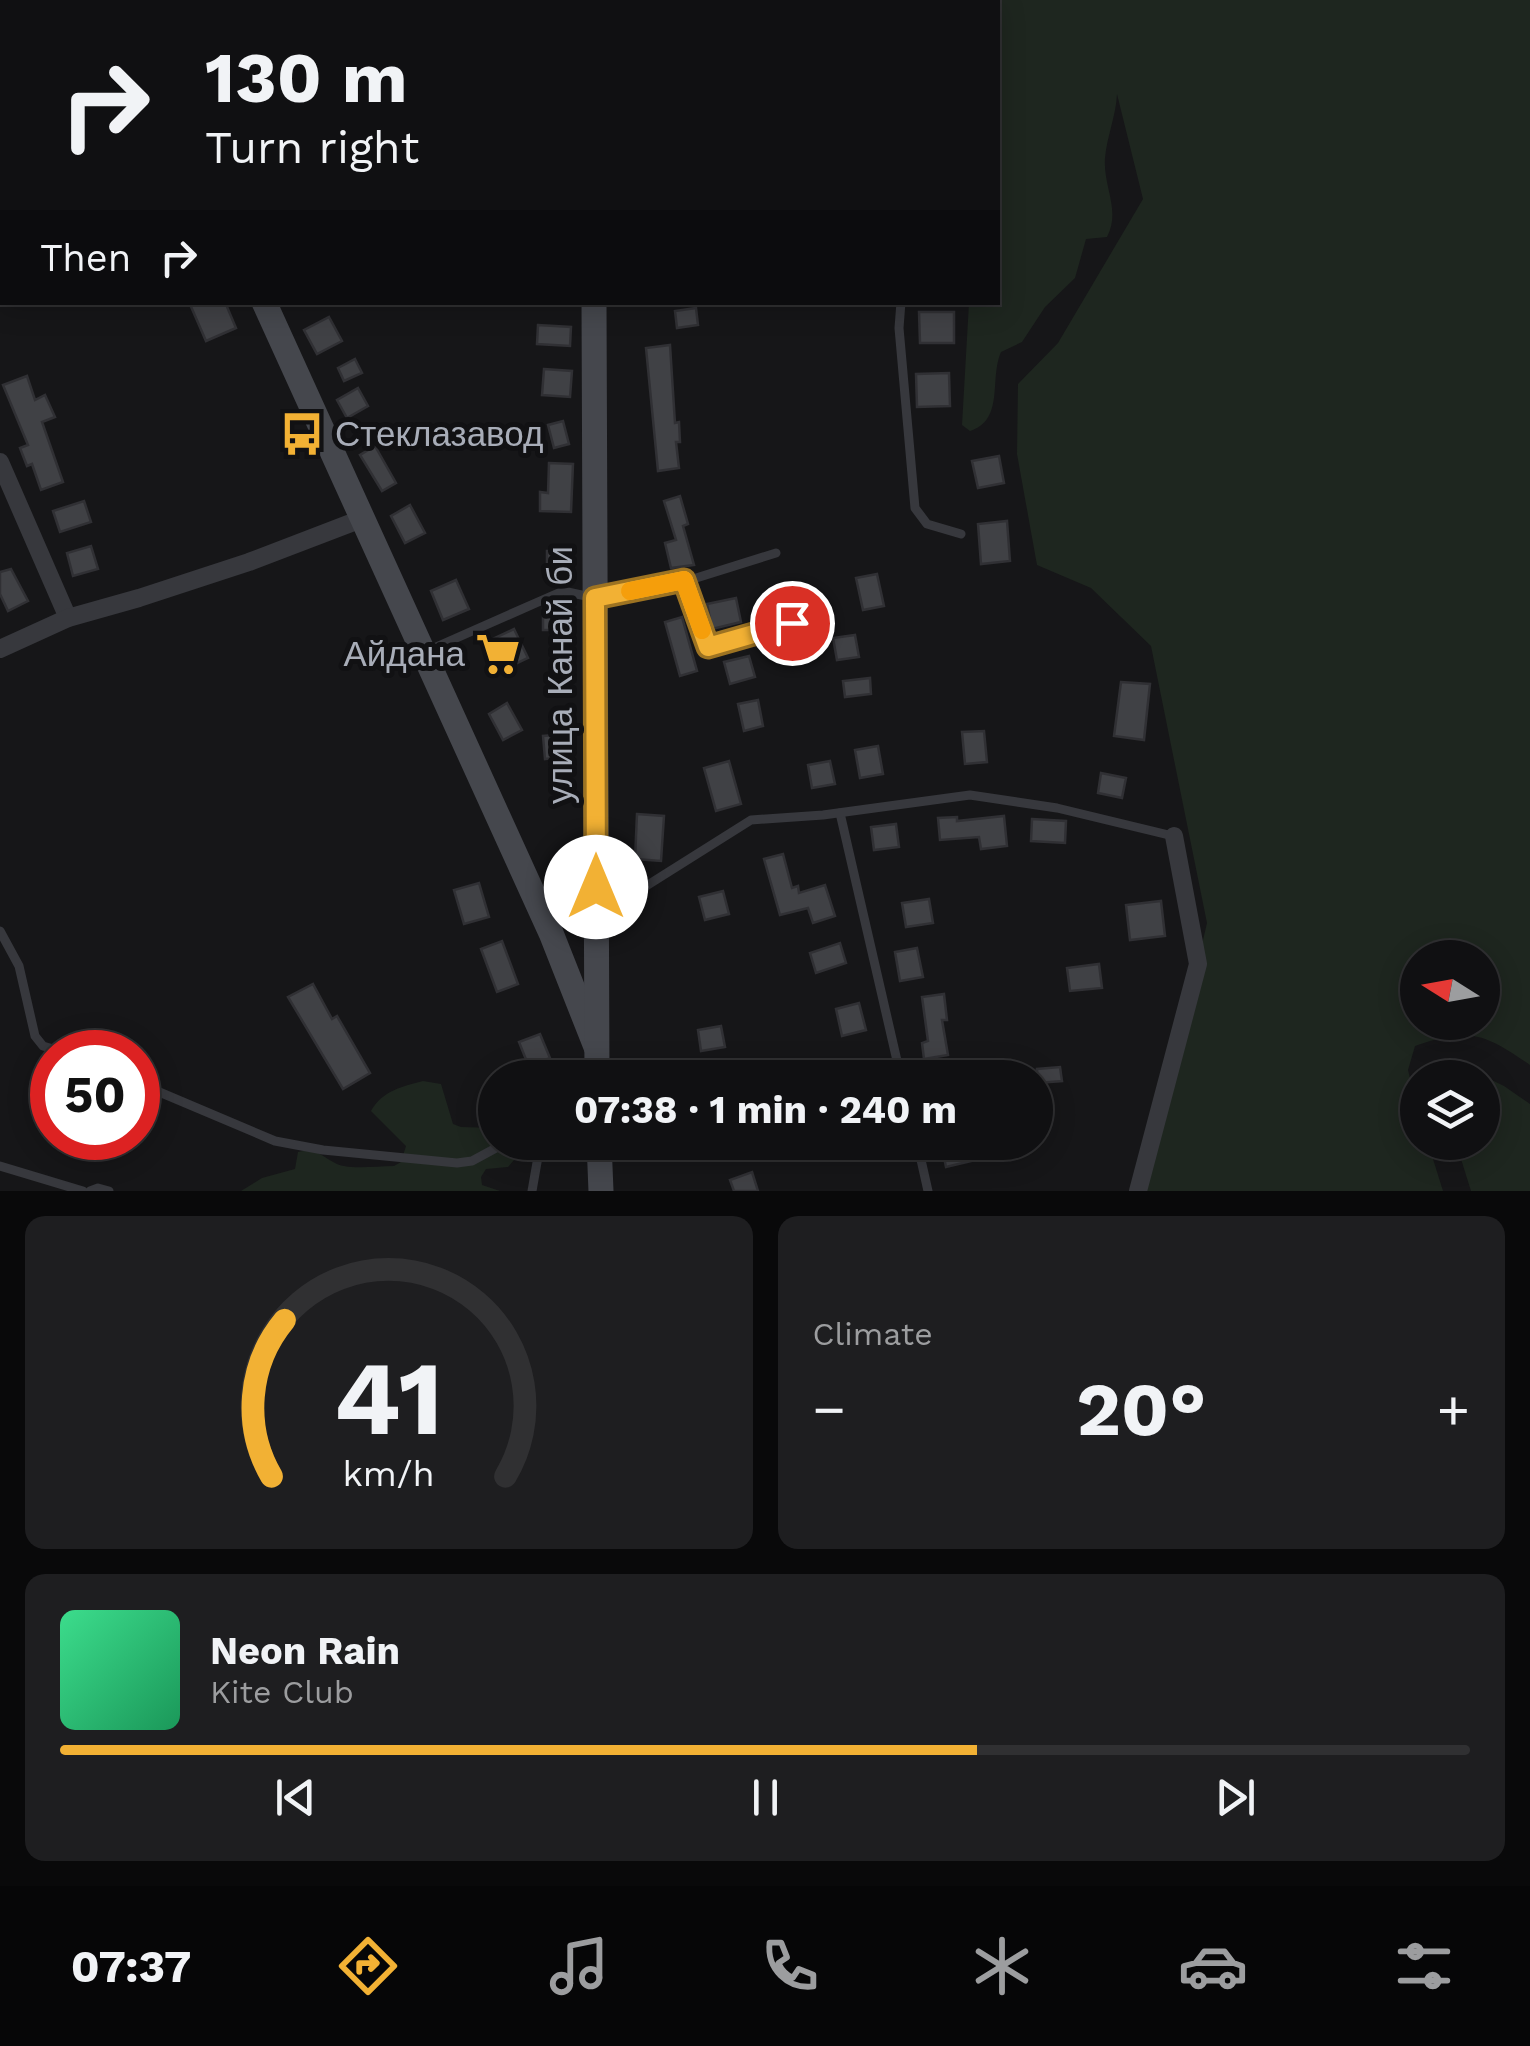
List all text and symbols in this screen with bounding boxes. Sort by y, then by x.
text: 130 m [205,37,408,119]
icon: right [40,40,170,170]
text: Turn right [205,121,419,174]
icon: right [151,230,206,285]
text: Then [40,236,131,280]
bus stop icon: Стеклазавод [278,410,326,458]
place label: Стеклазавод [335,413,543,455]
street label: улица Канай би [539,546,581,804]
pin [750,581,835,666]
icon: arrive [765,596,820,651]
supermarket icon: Айдана [474,630,522,678]
place label: Айдана [343,633,466,675]
position arrow [544,835,648,939]
north arrow [1400,940,1500,1040]
map controls [1400,940,1500,1160]
speed limit sign: 50 [30,1030,160,1160]
button: layers [1400,1060,1500,1160]
text: 07:38 · 1 min · 240 m [574,1088,957,1132]
text: Climate [813,1315,933,1353]
text: 41 [334,1337,443,1459]
text: 20° [1076,1365,1206,1453]
text: − [813,1377,846,1441]
text: + [1437,1377,1470,1441]
text: km/h [343,1453,435,1495]
text: Neon Rain [210,1629,400,1673]
text: Kite Club [210,1673,354,1711]
icon: previous [268,1770,323,1825]
icon: pause [738,1770,793,1825]
icon: next [1208,1770,1263,1825]
icon: directions [333,1931,403,2001]
icon: music [544,1931,614,2001]
icon: phone [755,1931,825,2001]
icon: climate [967,1931,1037,2001]
icon: car [1178,1931,1248,2001]
icon: filters [1389,1931,1459,2001]
text: 07:37 [71,1940,191,1993]

